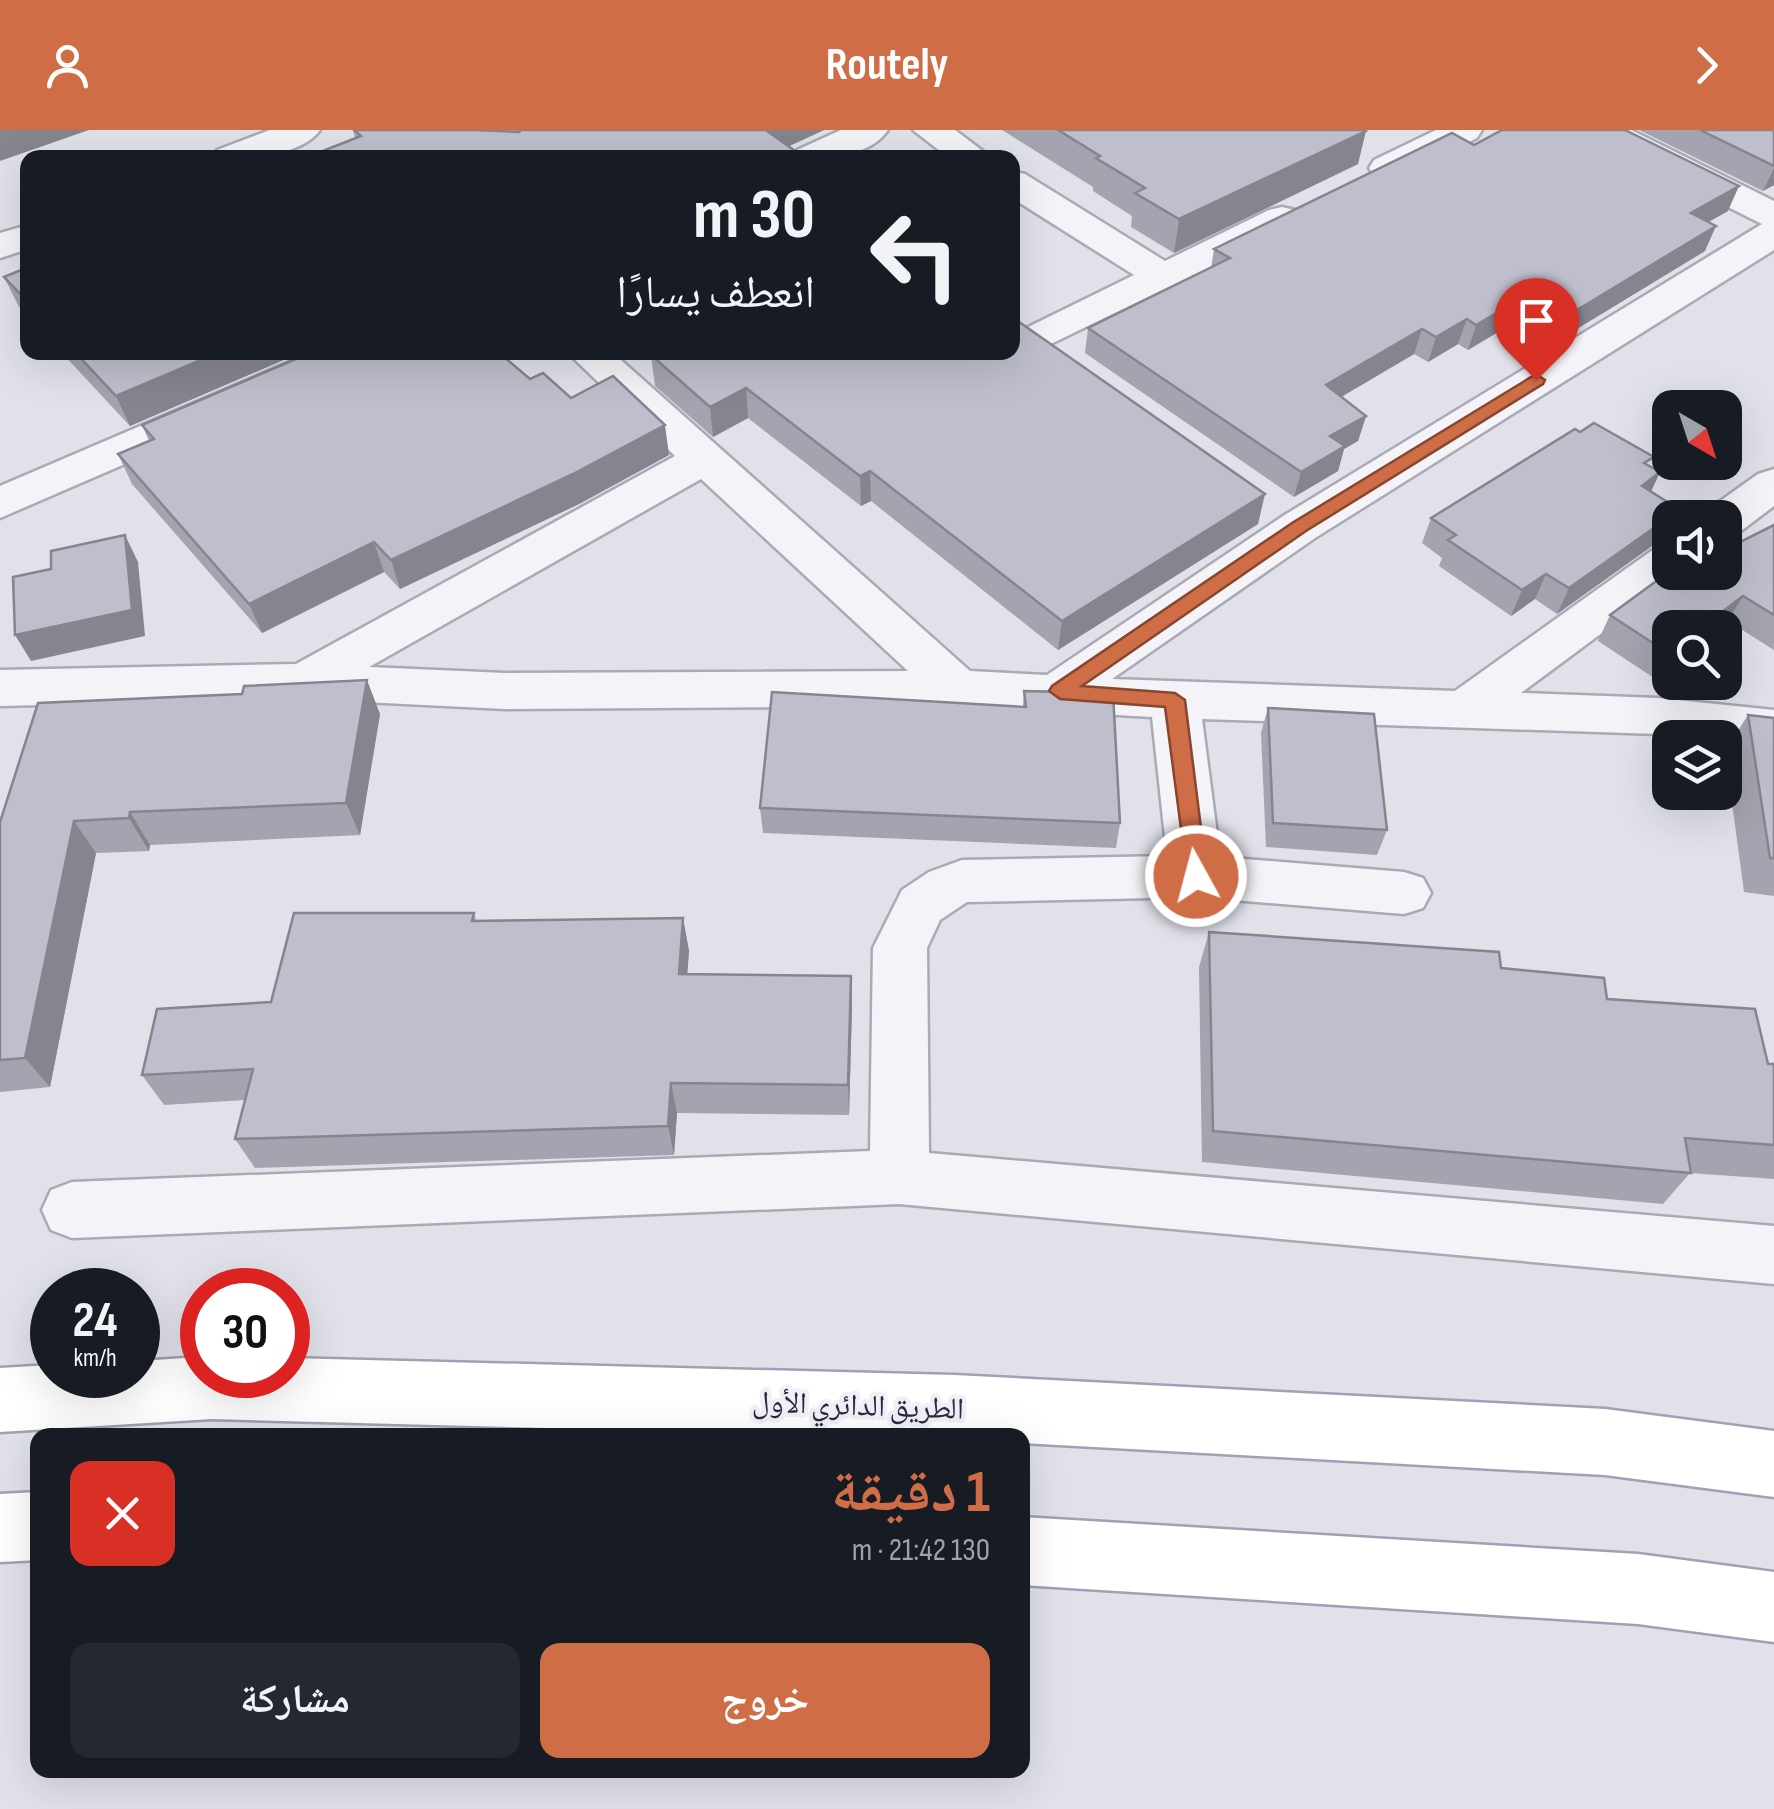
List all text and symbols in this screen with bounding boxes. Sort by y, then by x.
icon: person [40,38,95,93]
text: Routely [826,38,948,93]
icon: forward [1679,38,1734,93]
text: 30 m [693,174,815,258]
icon: left [850,190,980,320]
text: انعطف يسارًا [616,266,815,321]
pin [1494,278,1579,381]
icon: arrive [1509,293,1564,348]
north arrow [1652,390,1742,480]
map controls [1652,390,1742,810]
button: sound [1652,500,1742,590]
button: search [1652,610,1742,700]
button: layers [1652,720,1742,810]
position arrow [1144,824,1248,928]
speed limit sign: 30 [180,1268,310,1398]
text: 24 [73,1291,117,1351]
text: km/h [73,1343,117,1374]
street label: الطريق الدائري الأول [751,1384,964,1432]
text: 1 دقيقة [831,1457,990,1529]
button: close [70,1461,175,1566]
text: 130 m · 21:42 [852,1531,990,1570]
button: مشاركة [70,1643,520,1758]
button: خروج [540,1643,990,1758]

